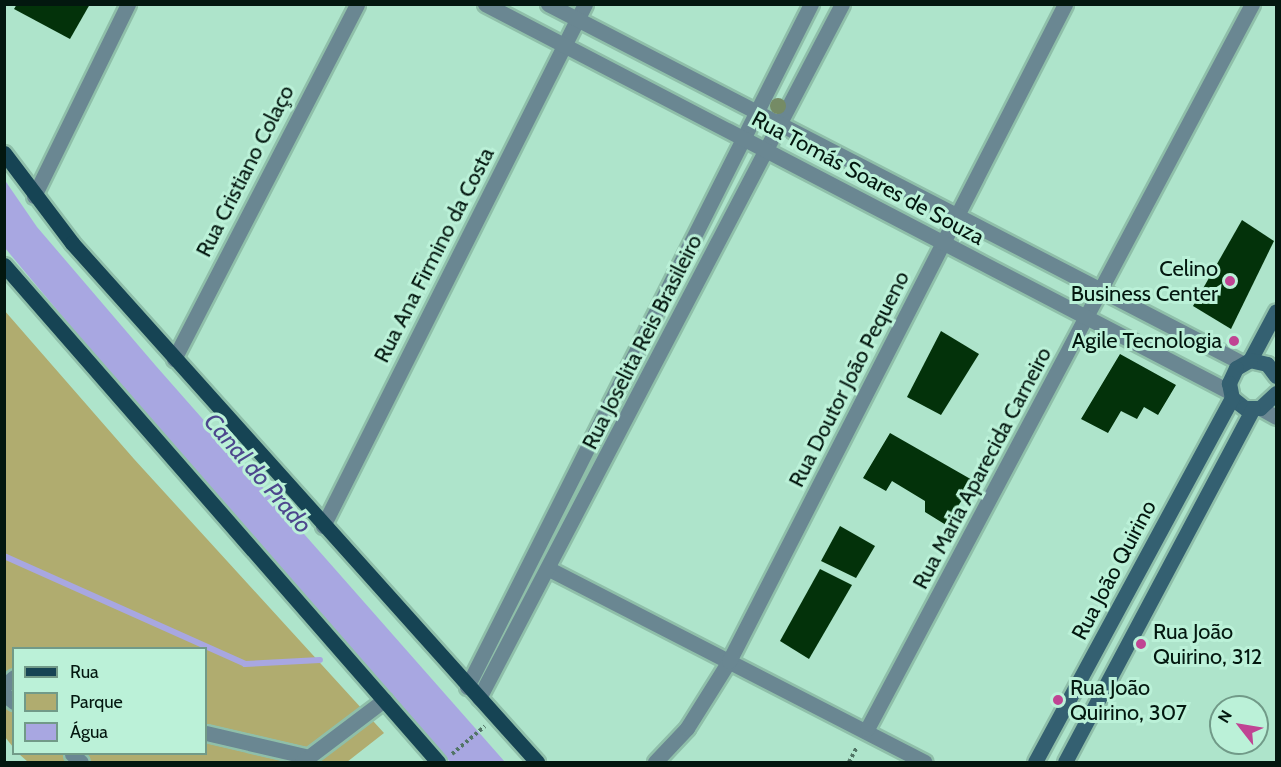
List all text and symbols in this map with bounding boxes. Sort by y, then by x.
street label: Rua Cristiano Colaço [190,81,300,261]
street label: Rua Tomás Soares de Souza [747,105,989,251]
street label: Rua Ana Firmino da Costa [368,143,500,367]
street label: Rua Joselita Reis Brasileiro [576,230,708,454]
place label: Celino Business Center [1071,255,1218,306]
street label: Rua Doutor João Pequeno [783,267,915,491]
marker: Celino Business Center [1223,274,1237,288]
place label: Agile Tecnologia [1072,328,1222,354]
marker: Agile Tecnologia [1227,334,1241,348]
street label: Rua Maria Aparecida Carneiro [907,343,1057,593]
water label: Canal do Prado [198,407,318,539]
street label: Rua João Quirino [1066,496,1162,644]
place label: Rua João Quirino, 312 [1153,618,1262,670]
marker: Rua João Quirino, 312 [1134,637,1148,651]
legend [12,647,207,755]
text: Rua [70,661,99,683]
place label: Rua João Quirino, 307 [1070,674,1187,726]
text: Parque [70,691,123,713]
marker: Rua João Quirino, 307 [1051,693,1065,707]
north arrow [1209,695,1269,755]
text: N [1214,707,1236,726]
text: Água [70,721,108,743]

